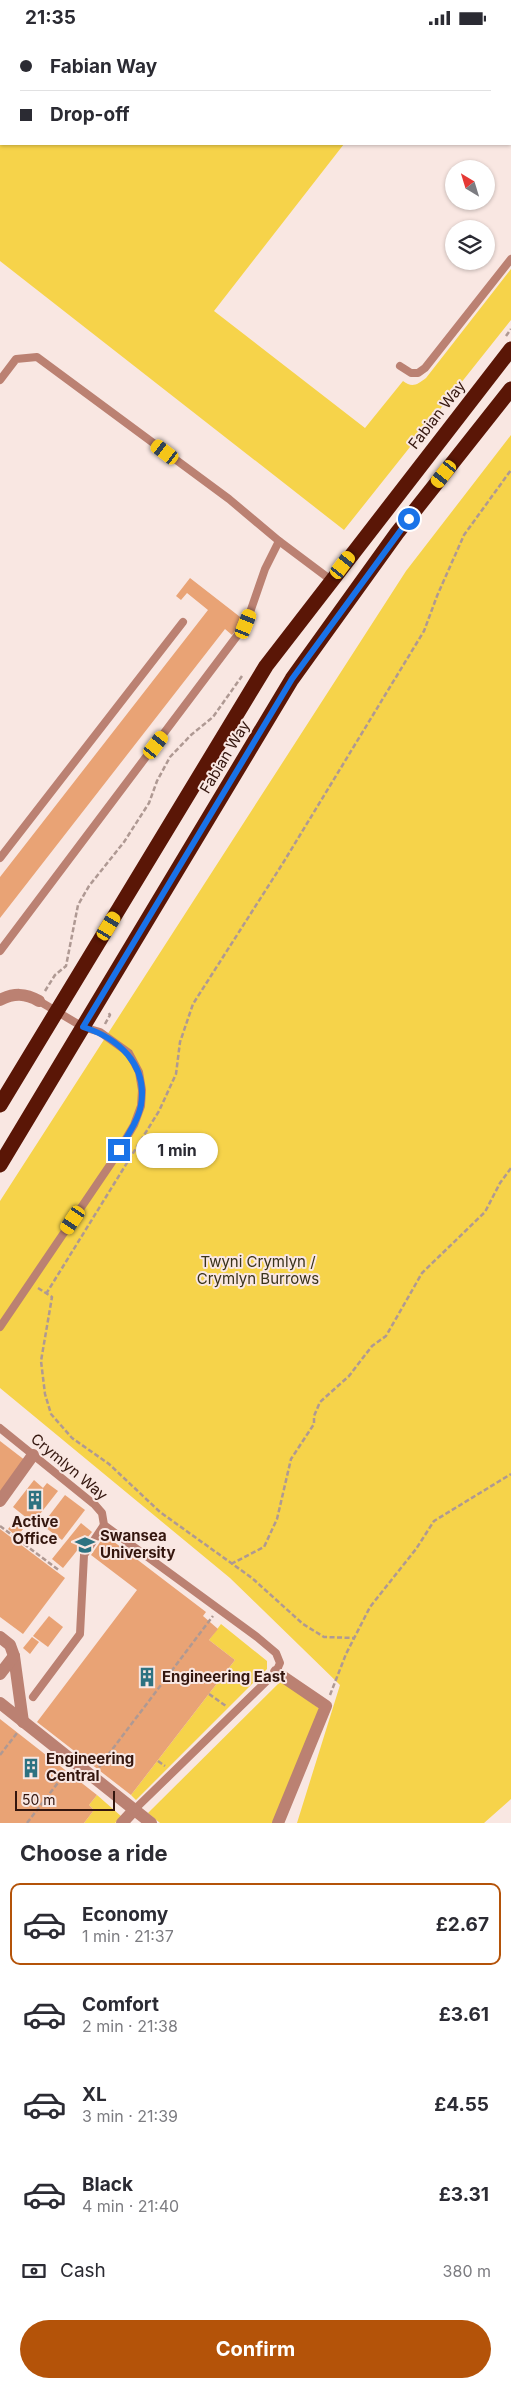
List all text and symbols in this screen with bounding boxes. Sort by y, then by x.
text: 21:35 [25,6,76,29]
text: Fabian Way [50,55,157,78]
text: Drop-off [50,103,130,126]
north arrow [445,160,495,210]
map controls [445,160,495,270]
button: layers [445,220,495,270]
street label: Fabian Way [404,376,470,453]
car [148,437,181,467]
car [428,458,459,490]
route start [398,508,420,530]
car [327,549,358,581]
car [233,607,258,641]
street label: Fabian Way [195,716,254,797]
car [140,729,171,761]
car [94,909,123,943]
callout: 1 min [136,1133,219,1167]
route end [108,1139,130,1161]
text: 1 min [157,1140,197,1160]
car [58,1203,87,1237]
park label: Twyni Crymlyn / Crymlyn Burrows [197,1252,319,1288]
street label: Crymlyn Way [27,1429,112,1505]
building icon: Active Office [24,1489,46,1511]
place label: Active Office [12,1512,59,1548]
place label: Swansea University [100,1526,175,1562]
school or university icon: Swansea University [74,1534,96,1556]
building icon: Engineering East [136,1666,158,1688]
place label: Engineering East [162,1667,286,1686]
place label: Engineering Central [46,1749,134,1785]
building icon: Engineering Central [20,1757,42,1779]
scale bar [15,1788,115,1811]
text: 50 m [22,1791,56,1808]
text: Choose a ride [20,1840,168,1866]
icon: car [22,1902,67,1947]
text: Economy [82,1903,168,1926]
text: £2.67 [436,1913,489,1936]
text: 1 min · 21:37 [82,1926,174,1946]
icon: car [22,1992,67,2037]
text: Comfort [82,1993,159,2016]
text: £3.61 [439,2003,489,2026]
text: 2 min · 21:38 [82,2016,178,2036]
icon: car [22,2082,67,2127]
text: XL [82,2083,107,2106]
text: £4.55 [434,2093,489,2116]
text: 3 min · 21:39 [82,2106,178,2126]
icon: car [22,2172,67,2217]
text: Black [82,2173,133,2196]
text: £3.31 [439,2183,489,2206]
text: 4 min · 21:40 [82,2196,179,2216]
icon: cash [20,2257,48,2285]
text: Cash [60,2259,106,2282]
text: 380 m [443,2261,491,2281]
button: Confirm [20,2320,491,2378]

